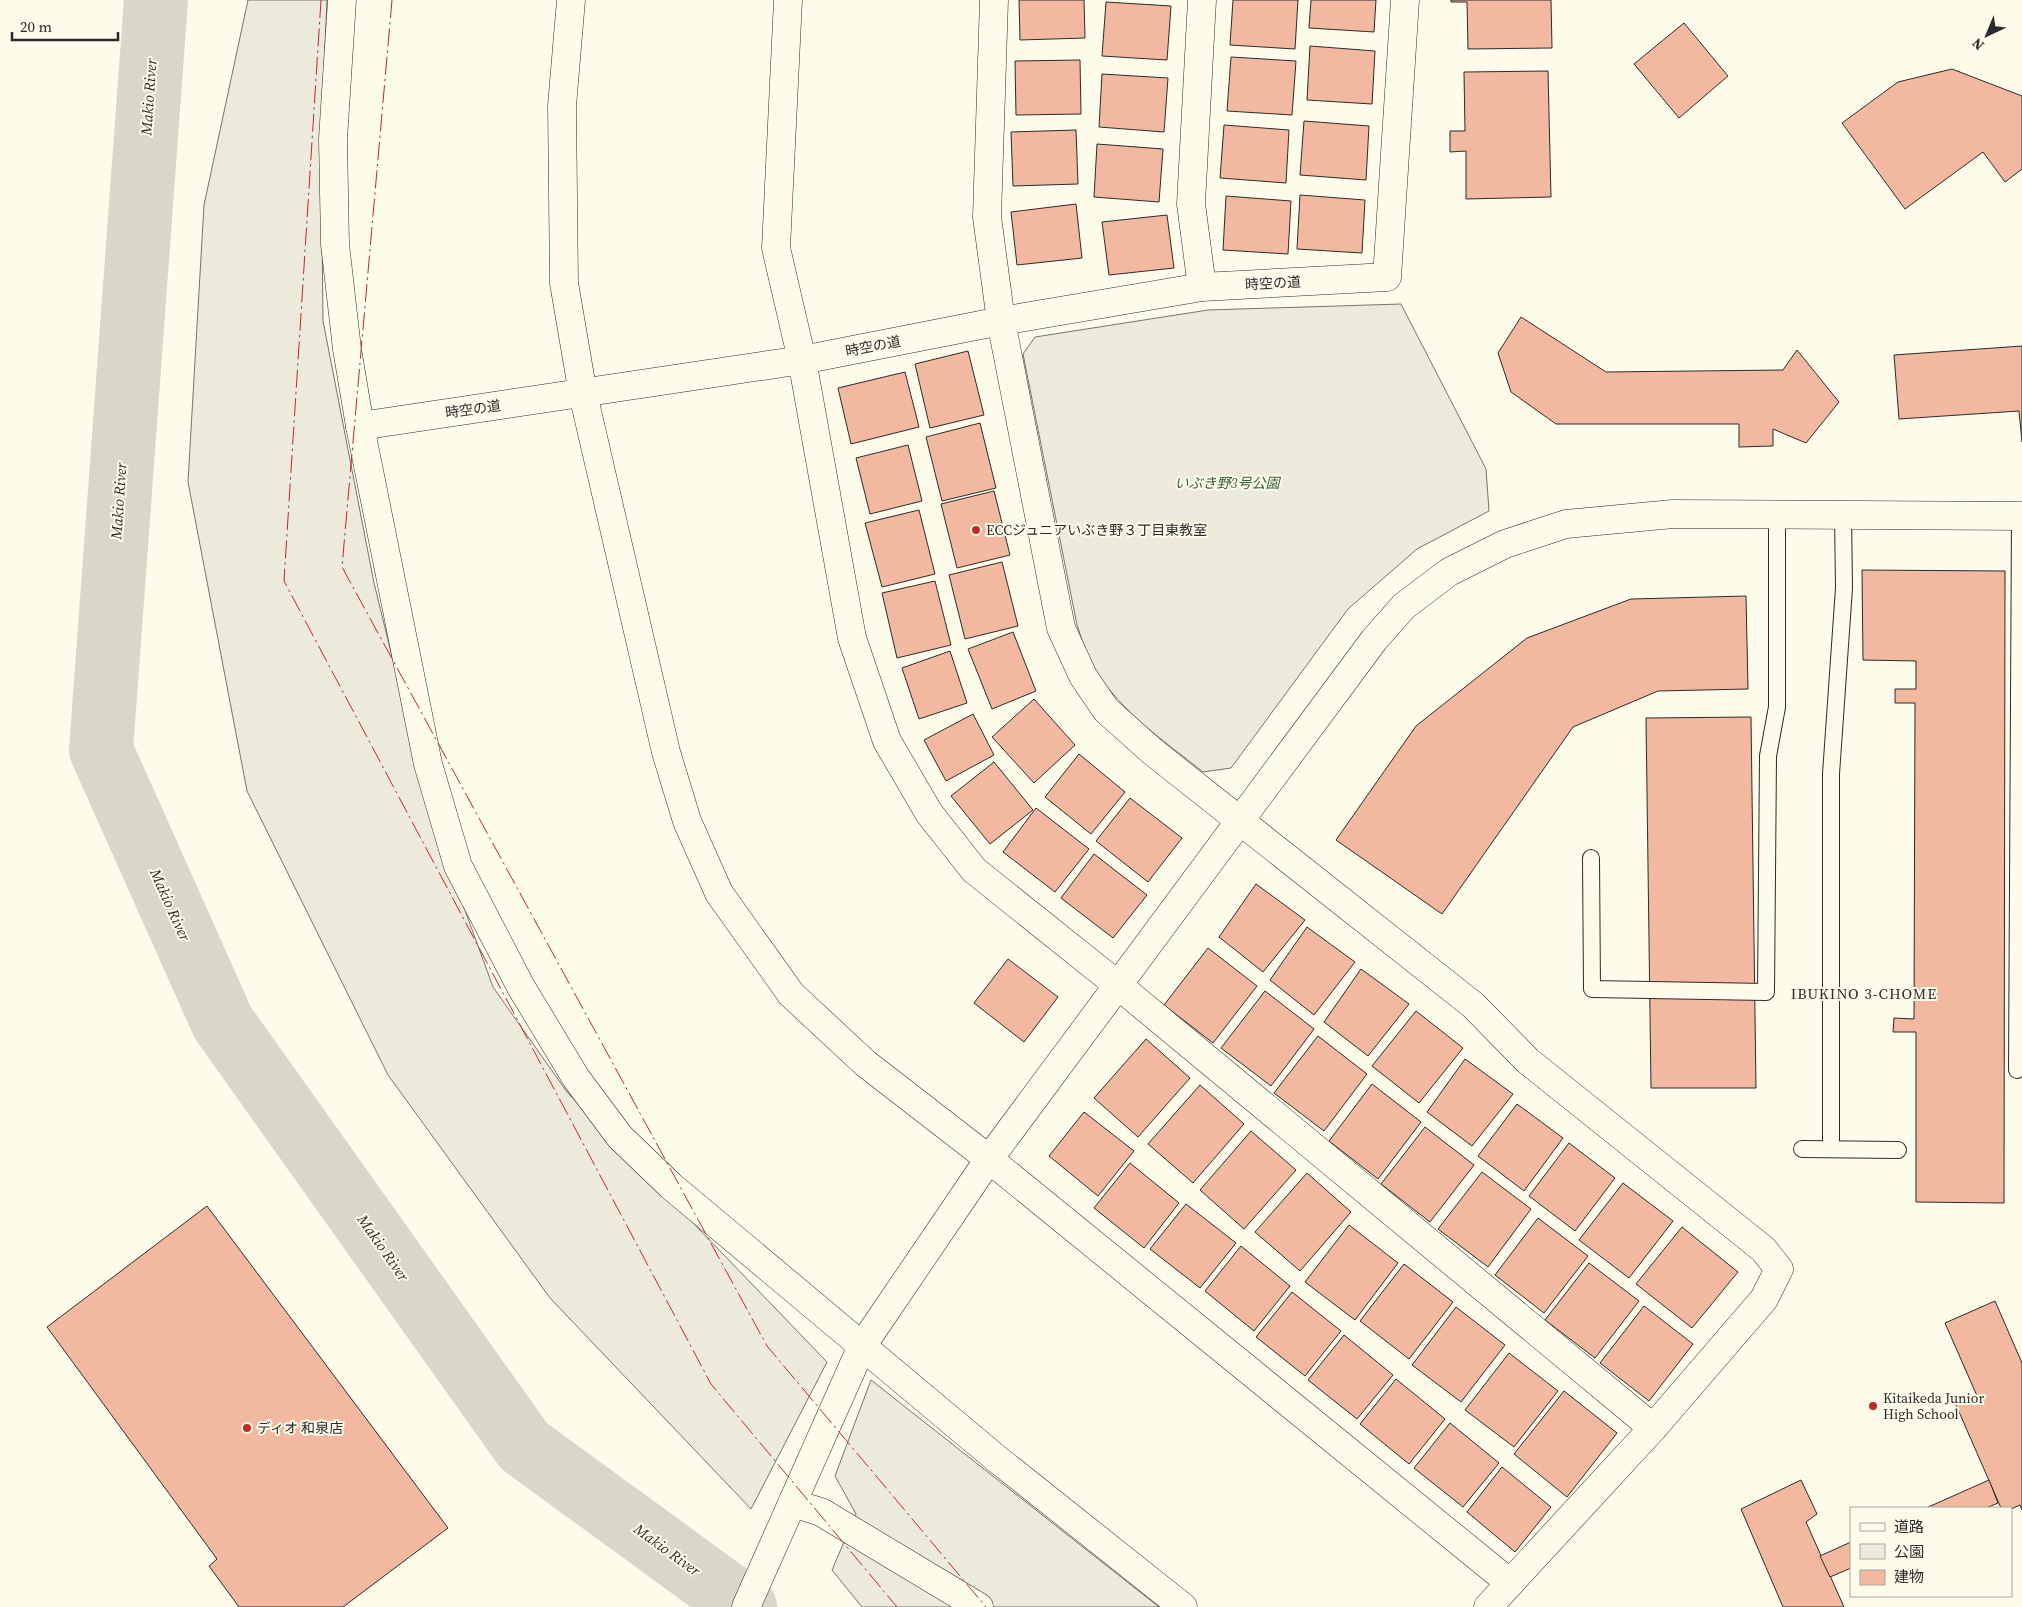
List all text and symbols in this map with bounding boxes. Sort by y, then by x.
scale bar [12,10,119,42]
north arrow [1962,10,2012,60]
text: 20 m [20,16,52,37]
text: N [1967,34,1989,55]
water label: Makio River [135,57,162,137]
street label: 時空の道 [1245,272,1301,294]
street label: 時空の道 [844,331,902,361]
street label: 時空の道 [444,395,502,423]
water label: Makio River [105,461,132,541]
park label: いぶき野3号公園 [1174,473,1282,493]
place label: ECCジュニアいぶき野３丁目東教室 [986,520,1207,540]
marker: ECCジュニアいぶき野３丁目東教室 [970,524,982,536]
water label: Makio River [145,864,196,945]
district label: IBUKINO 3-CHOME [1791,983,1937,1004]
water label: Makio River [352,1209,415,1286]
place label: Kitaikeda Junior High School [1883,1388,1984,1424]
marker: Kitaikeda Junior High School [1867,1400,1879,1412]
place label: ディオ 和泉店 [257,1418,343,1438]
marker: ディオ 和泉店 [241,1422,253,1434]
legend [1850,1507,2012,1597]
text: 道路 [1894,1516,1924,1537]
water label: Makio River [629,1518,705,1581]
text: 公園 [1894,1541,1924,1562]
text: 建物 [1894,1566,1924,1587]

